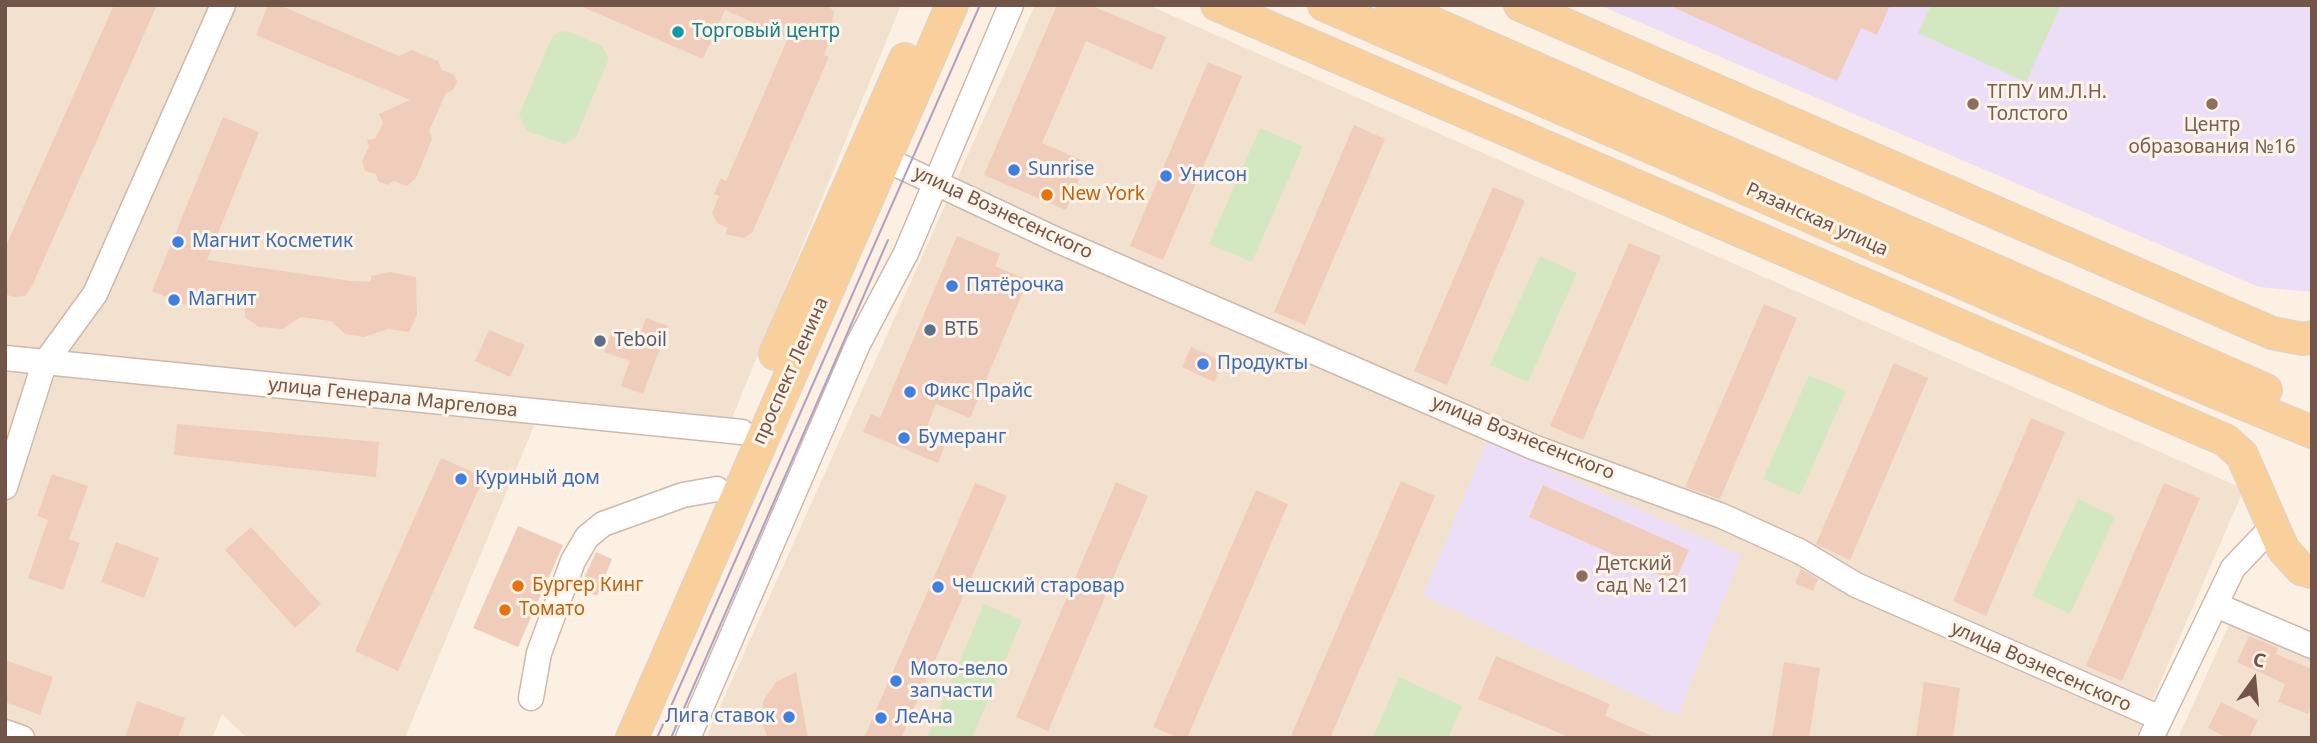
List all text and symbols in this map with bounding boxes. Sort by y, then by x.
place label: Торговый центр [692,21,840,43]
marker: Торговый центр [670,24,686,40]
place label: ТГПУ им.Л.Н. Толстого [1987,82,2107,126]
marker: ТГПУ им.Л.Н. Толстого [1965,96,1981,112]
marker: Центр образования №16 [2204,96,2220,112]
place label: Центр образования №16 [2128,115,2296,159]
place label: Sunrise [1028,159,1094,181]
street label: улица Вознесенского [910,161,1096,265]
marker: Sunrise [1006,162,1022,178]
place label: Унисон [1180,165,1247,187]
marker: Унисон [1158,168,1174,184]
street label: Рязанская улица [1742,178,1892,262]
place label: New York [1061,184,1145,206]
marker: New York [1039,187,1055,203]
place label: Магнит Косметик [192,231,353,253]
marker: Магнит Косметик [170,234,186,250]
place label: Пятёрочка [966,275,1064,297]
marker: Пятёрочка [944,278,960,294]
place label: Магнит [188,289,256,311]
marker: Магнит [166,292,182,308]
street label: проспект Ленина [748,294,834,448]
place label: ВТБ [944,319,979,341]
marker: ВТБ [922,322,938,338]
place label: Teboil [614,330,667,352]
marker: Teboil [592,333,608,349]
place label: Продукты [1217,353,1308,375]
marker: Продукты [1195,356,1211,372]
street label: улица Генерала Маргелова [267,374,519,422]
place label: Фикс Прайс [924,381,1033,403]
marker: Фикс Прайс [902,384,918,400]
street label: улица Вознесенского [1428,391,1618,485]
place label: Бумеранг [918,427,1006,449]
marker: Бумеранг [896,430,912,446]
place label: Куриный дом [475,468,600,490]
marker: Куриный дом [453,471,469,487]
place label: Детский сад № 121 [1596,554,1689,598]
marker: Детский сад № 121 [1574,568,1590,584]
place label: Бургер Кинг [532,575,643,597]
place label: Чешский старовар [952,576,1125,598]
marker: Бургер Кинг [510,578,526,594]
marker: Чешский старовар [930,579,946,595]
place label: Томато [519,599,585,621]
marker: Томато [497,602,513,618]
street label: улица Вознесенского [1947,617,2135,717]
north arrow [2219,645,2289,715]
text: С [2250,646,2269,674]
place label: Мото-вело запчасти [910,659,1008,703]
marker: Мото-вело запчасти [888,673,904,689]
place label: Лига ставок [665,706,775,728]
place label: ЛеАна [895,707,953,729]
marker: Лига ставок [781,709,797,725]
marker: ЛеАна [873,710,889,726]

